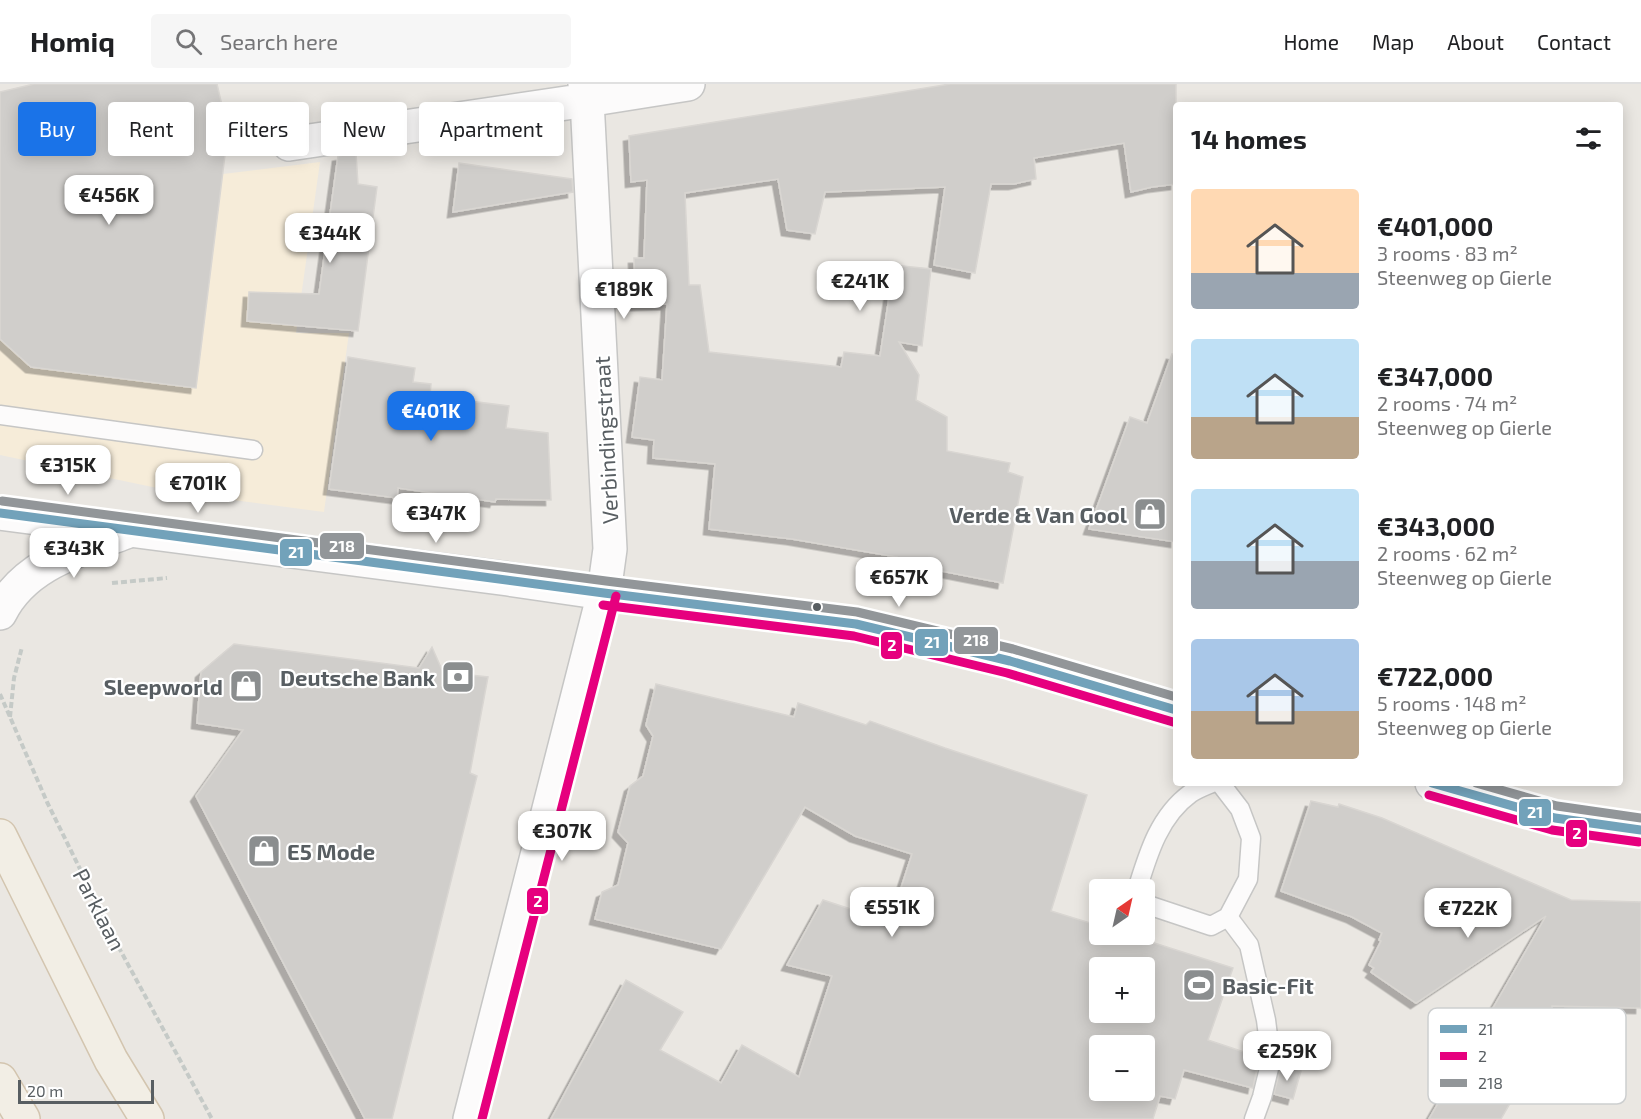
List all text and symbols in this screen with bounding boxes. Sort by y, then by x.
search box [151,14,571,68]
text: Homiq [30,24,115,58]
icon: search [172,25,205,58]
text: Search here [220,28,338,54]
text: Home [1283,29,1339,54]
text: Map [1372,29,1414,54]
text: About [1447,29,1504,54]
text: Contact [1537,29,1611,54]
chip: Buy [18,102,96,156]
chip: Rent [108,102,194,156]
chip: Filters [206,102,309,156]
chip: New [321,102,407,156]
chip: Apartment [419,102,564,156]
icon: filters [1572,122,1605,155]
text: 14 homes [1191,123,1307,154]
pin: €456K [67,175,151,226]
text: €456K [78,182,140,206]
text: €401,000 [1377,210,1493,241]
pin: €344K [288,213,372,264]
icon: home [1239,213,1311,285]
text: €344K [299,220,361,244]
text: 3 rooms · 83 m² [1377,241,1518,265]
pin: €241K [818,261,902,312]
text: Steenweg op Gierle [1377,265,1552,289]
text: €241K [831,268,889,292]
pin: €189K [582,269,666,320]
text: €189K [595,276,653,300]
street label: Verbindingstraat [588,355,622,525]
text: €347,000 [1377,360,1493,391]
icon: home [1239,363,1311,435]
pin: €401K [389,391,473,442]
text: 2 rooms · 74 m² [1377,391,1517,415]
text: €401K [401,398,461,422]
text: Steenweg op Gierle [1377,415,1552,439]
pin: €315K [26,445,110,496]
text: €315K [40,452,96,476]
pin: €701K [156,463,240,514]
text: €701K [169,470,227,494]
pin: €347K [394,493,478,544]
shop icon: Verde & Van Gool [1132,496,1168,532]
text: €347K [406,500,466,524]
place label: Verde & Van Gool [949,501,1128,527]
text: €343,000 [1377,510,1495,541]
icon: home [1239,513,1311,585]
pin: €343K [32,528,116,579]
line badge: 218 [319,532,365,560]
text: €343K [44,535,104,559]
text: 218 [329,536,355,555]
line badge: 21 [279,538,313,567]
text: 2 rooms · 62 m² [1377,541,1517,565]
text: 21 [288,542,304,561]
pin: €657K [857,557,941,608]
text: €657K [870,564,928,588]
text: Steenweg op Gierle [1377,565,1552,589]
unlabelled marker [811,601,823,613]
line badge: 218 [953,626,999,655]
line badge: 21 [914,628,949,657]
text: 218 [963,630,989,649]
line badge: 2 [880,631,903,660]
text: 21 [924,632,940,651]
text: 2 [887,635,897,654]
bank icon: Deutsche Bank [440,659,476,695]
text: €722,000 [1377,660,1493,691]
icon: home [1239,663,1311,735]
place label: Deutsche Bank [280,664,436,690]
shop icon: Sleepworld [228,668,264,704]
place label: Sleepworld [104,673,223,699]
text: 5 rooms · 148 m² [1377,691,1527,715]
text: Steenweg op Gierle [1377,715,1552,739]
line badge: 21 [1518,798,1552,827]
text: 21 [1527,802,1543,821]
pin: €307K [520,811,604,862]
text: €307K [532,818,592,842]
line badge: 2 [1565,819,1588,848]
text: 2 [1572,823,1582,842]
shop icon: E5 Mode [246,833,282,869]
place label: E5 Mode [287,838,375,864]
street label: Parklaan [68,864,132,954]
north arrow [1089,879,1155,945]
map controls [1089,879,1155,1101]
line badge: 2 [526,887,549,915]
pin: €551K [850,887,934,938]
pin: €722K [1426,888,1510,939]
text: 2 [533,891,543,910]
text: €551K [864,894,920,918]
text: €722K [1438,895,1498,919]
button: + [1089,957,1155,1023]
sports icon: Basic-Fit [1181,967,1217,1003]
place label: Basic-Fit [1222,972,1314,998]
legend [1428,1008,1626,1104]
text: 21 [1478,1019,1493,1038]
pin: €259K [1245,1031,1329,1082]
button: − [1089,1035,1155,1101]
text: €259K [1257,1038,1317,1062]
text: 2 [1478,1046,1487,1065]
text: 218 [1478,1073,1503,1092]
scale bar [18,1077,154,1104]
text: 20 m [27,1081,63,1100]

